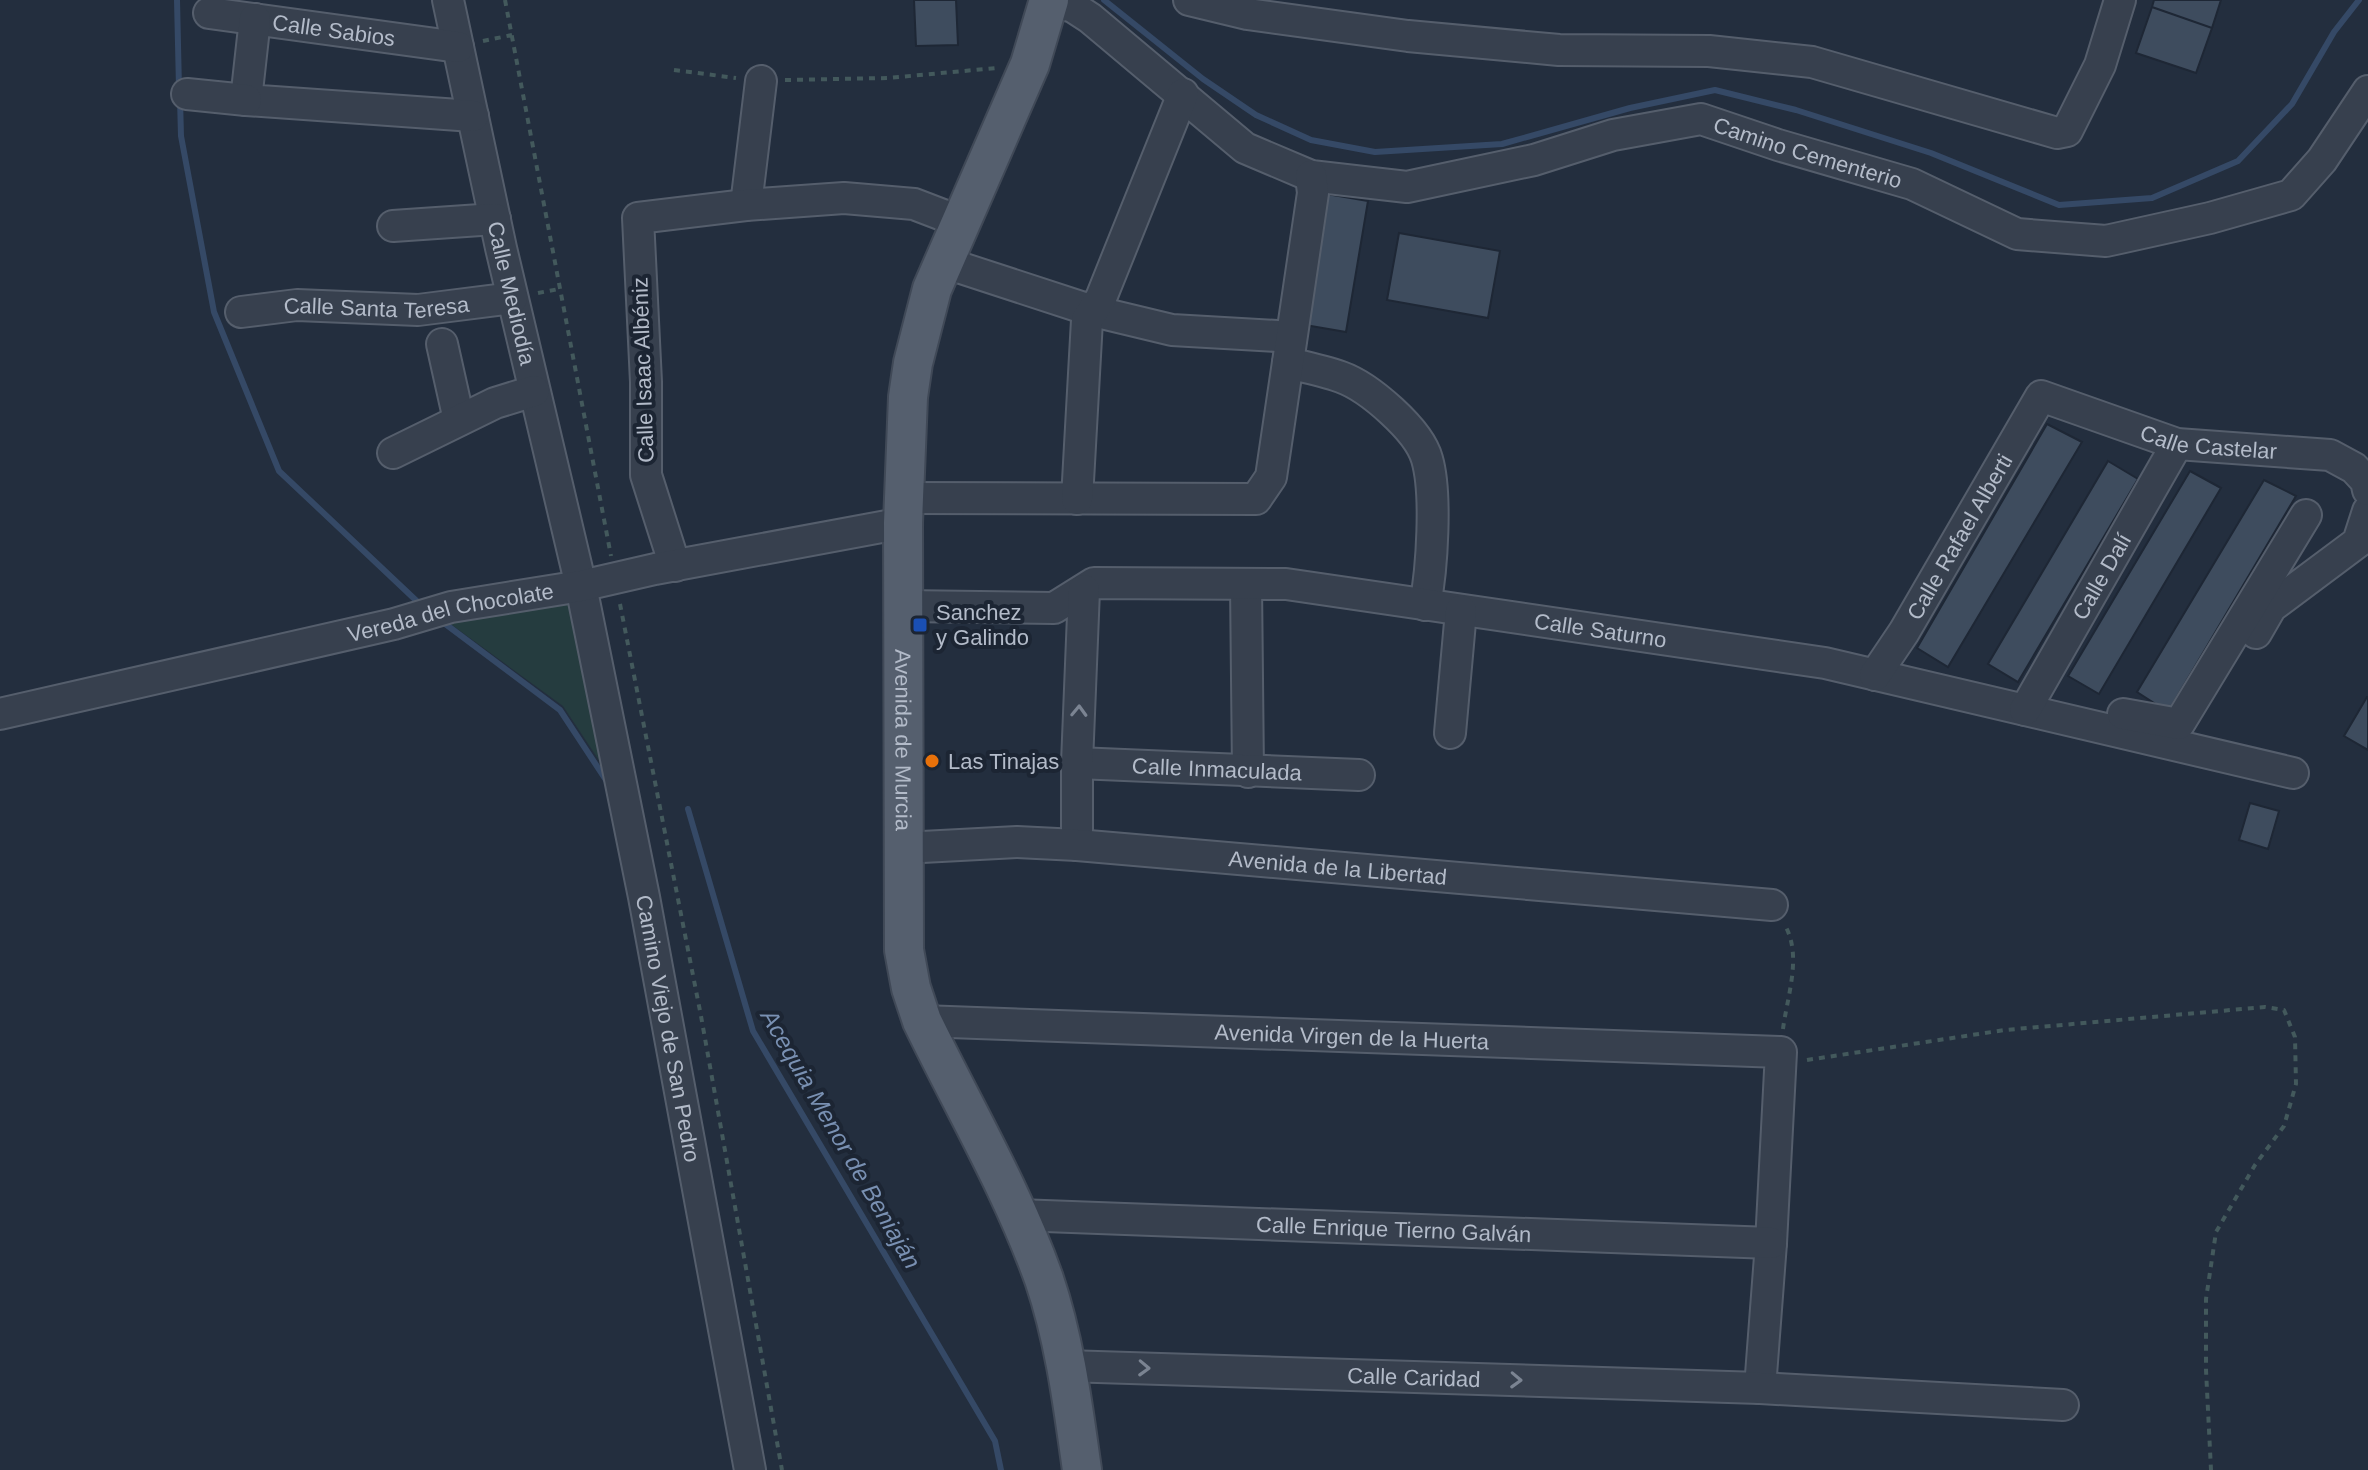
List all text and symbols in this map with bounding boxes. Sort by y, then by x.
street label: Calle Sabios [271,9,397,51]
street label: Camino Cementerio [1710,112,1905,193]
street label: Calle Mediodía [483,219,541,368]
street label: Calle Isaac Albéniz [627,277,659,463]
street label: Calle Santa Teresa [282,291,471,323]
street label: Calle Castelar [2137,420,2278,464]
street label: Calle Rafael Alberti [1901,449,2017,624]
street label: Calle Dalí [2067,529,2136,624]
street label: Vereda del Chocolate [345,578,555,647]
place label: Sanchez y Galindo [936,600,1029,650]
street label: Calle Saturno [1533,608,1668,652]
marker: Sanchez y Galindo [911,616,929,634]
street label: Avenida de Murcia [891,649,916,832]
one-way arrow [1070,704,1087,717]
place label: Las Tinajas [948,749,1059,774]
marker: Las Tinajas [923,752,941,770]
street label: Calle Inmaculada [1131,753,1303,785]
street label: Avenida de la Libertad [1228,846,1448,889]
street label: Camino Viejo de San Pedro [631,893,705,1164]
water label: Acequia Menor de Beniaján [755,1003,926,1273]
street label: Avenida Virgen de la Huerta [1214,1019,1490,1054]
street label: Calle Enrique Tierno Galván [1256,1211,1532,1247]
one-way arrow [1138,1360,1151,1377]
street label: Calle Caridad [1347,1362,1481,1392]
one-way arrow [1510,1371,1523,1388]

